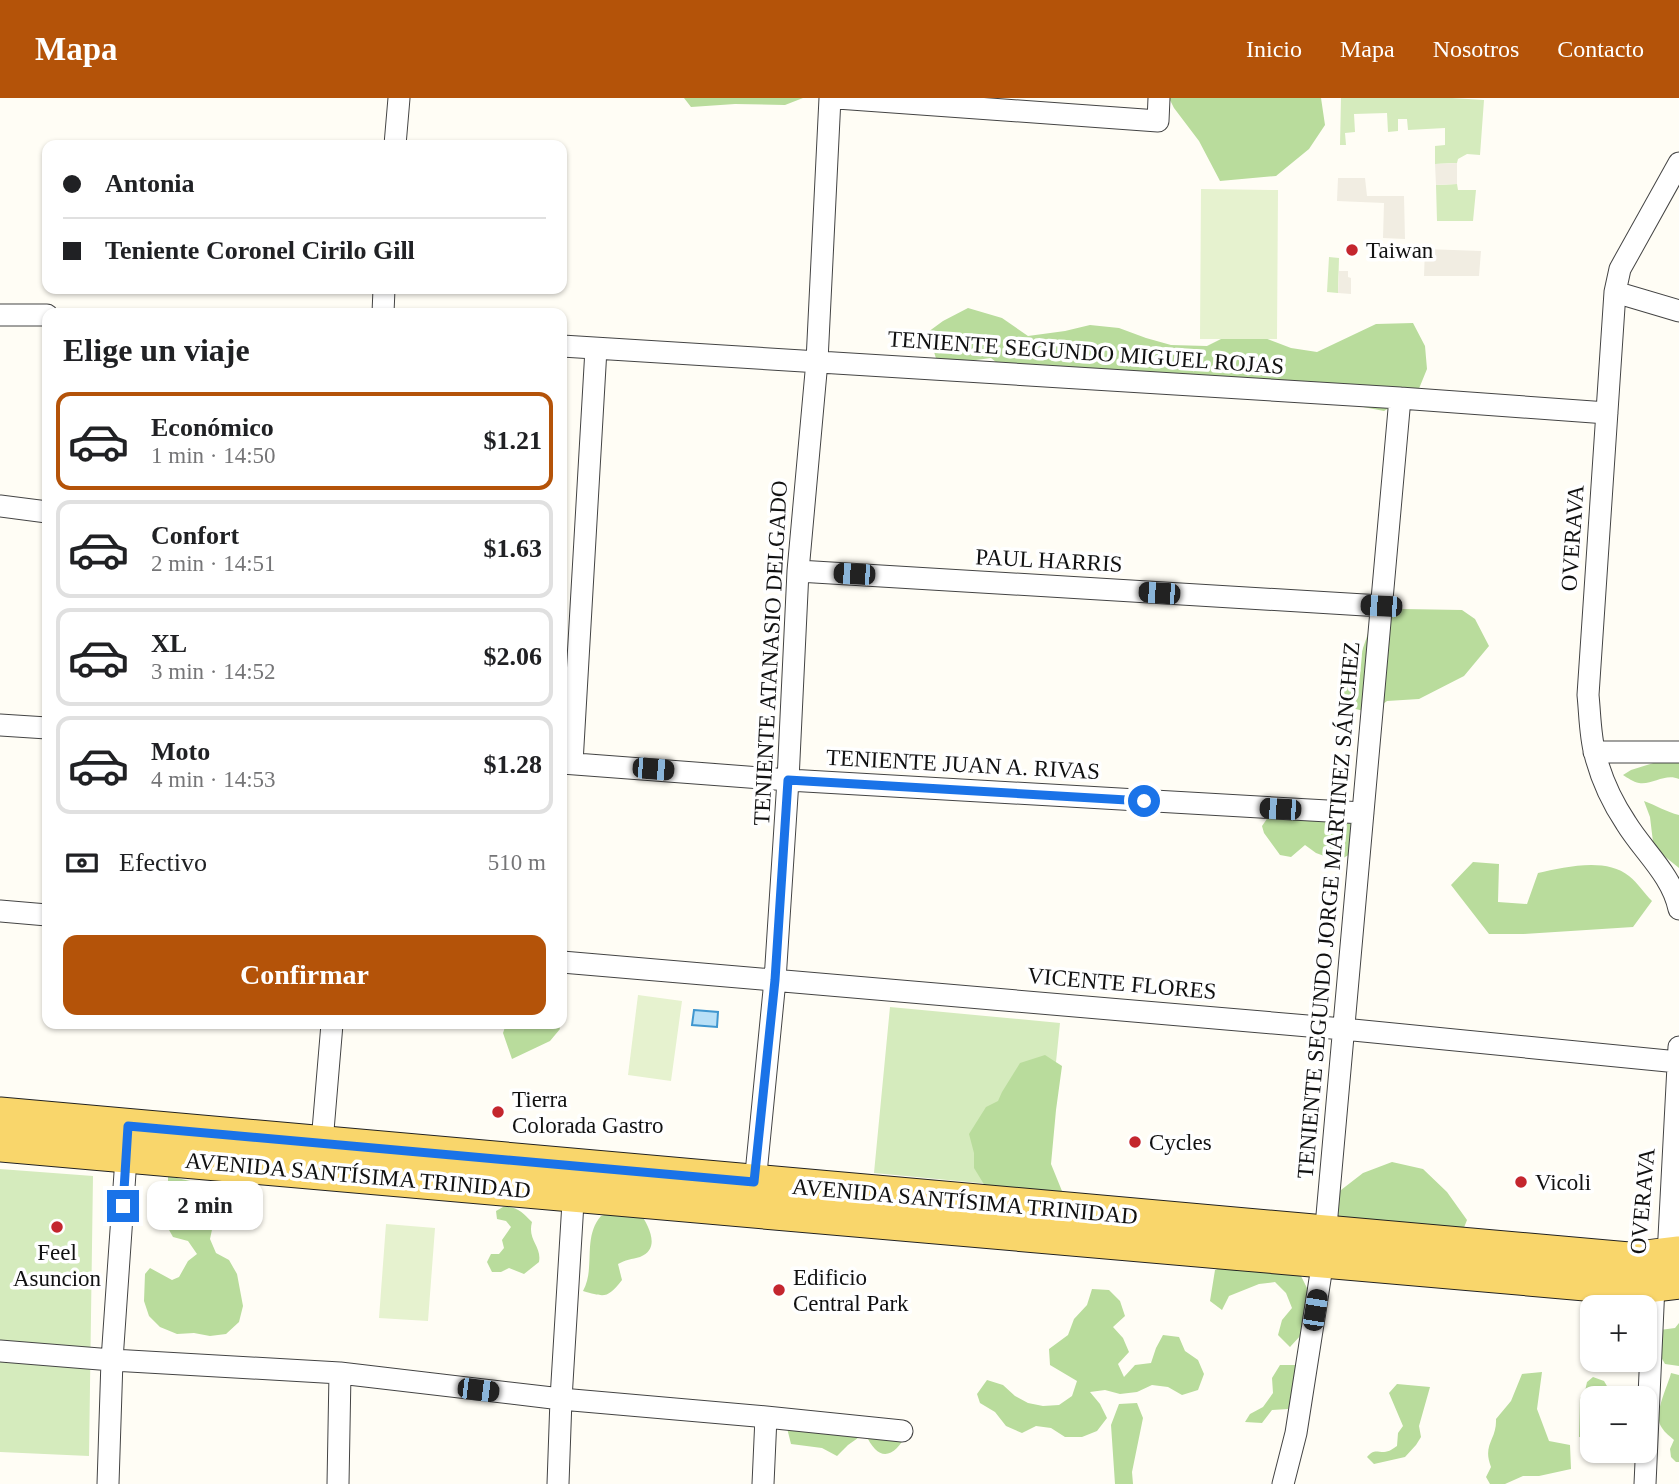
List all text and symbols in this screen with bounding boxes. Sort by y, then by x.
text: Mapa [35,31,118,67]
text: Inicio [1246,36,1302,62]
text: Mapa [1340,36,1395,62]
text: Nosotros [1433,36,1519,62]
text: Contacto [1557,36,1644,62]
text: Antonia [105,169,195,198]
text: Teniente Coronel Cirilo Gill [105,236,415,265]
place label: Taiwan [1366,238,1434,263]
marker: Taiwan [1344,242,1360,258]
street label: TENIENTE SEGUNDO MIGUEL ROJAS [887,326,1285,379]
text: Elige un viaje [63,332,250,368]
icon: car [67,410,130,473]
text: Económico [151,413,274,442]
text: $1.21 [484,426,542,455]
text: 1 min · 14:50 [151,443,276,468]
street label: TENIENTE ATANASIO DELGADO [749,480,792,826]
street label: OVERAVA [1556,484,1589,592]
icon: car [67,518,130,581]
text: Confort [151,521,239,550]
text: $1.63 [484,534,542,563]
street label: PAUL HARRIS [975,544,1123,577]
text: 2 min · 14:51 [151,551,276,576]
car [833,562,876,586]
car [1138,581,1181,605]
car [1360,594,1403,618]
icon: car [67,626,130,689]
text: XL [151,629,187,658]
street label: TENIENTE SEGUNDO JORGE MARTINEZ SÁNCHEZ [1293,640,1364,1180]
text: $2.06 [484,642,542,671]
text: 3 min · 14:52 [151,659,276,684]
icon: car [67,734,130,797]
text: Moto [151,737,210,766]
street label: TENIENTE JUAN A. RIVAS [825,745,1101,784]
text: $1.28 [484,750,542,779]
car [632,757,675,781]
text: 4 min · 14:53 [151,767,276,792]
route start [1128,785,1160,817]
car [1259,797,1302,821]
icon: cash [63,844,101,882]
text: Efectivo [119,848,207,877]
text: 510 m [488,850,546,875]
button: Confirmar [63,935,546,1015]
street label: VICENTE FLORES [1026,963,1218,1004]
place label: Tierra Colorada Gastro [512,1087,663,1138]
marker: Tierra Colorada Gastro [490,1104,506,1120]
place label: Cycles [1149,1130,1212,1155]
marker: Cycles [1127,1134,1143,1150]
street label: OVERAVA [1625,1147,1660,1255]
street label: AVENIDA SANTÍSIMA TRINIDAD [184,1148,532,1203]
place label: Vicoli [1535,1170,1591,1195]
street label: AVENIDA SANTÍSIMA TRINIDAD [791,1174,1139,1229]
marker: Vicoli [1513,1174,1529,1190]
callout: 2 min [148,1182,263,1230]
route end [107,1190,139,1222]
text: 2 min [177,1193,233,1218]
marker: Feel Asuncion [49,1219,65,1235]
place label: Feel Asuncion [13,1240,102,1291]
place label: Edificio Central Park [793,1265,909,1316]
marker: Edificio Central Park [771,1282,787,1298]
car [1302,1288,1329,1332]
map controls [1580,1295,1657,1463]
button: + [1580,1295,1657,1372]
car [456,1377,501,1403]
button: − [1580,1386,1657,1463]

